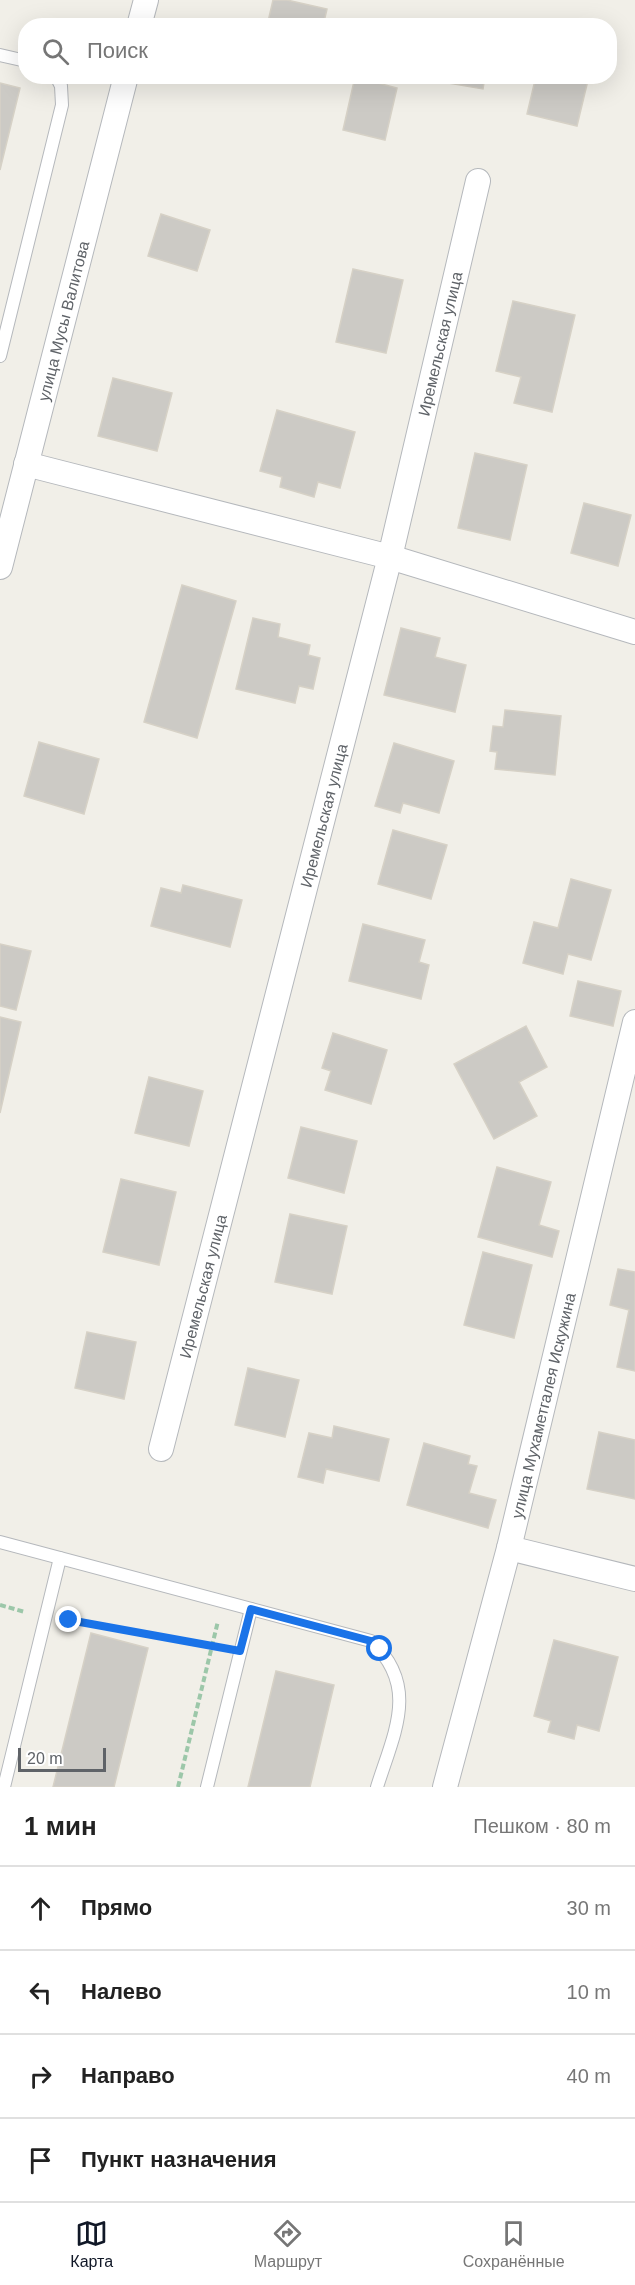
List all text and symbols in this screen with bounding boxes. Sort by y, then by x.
search box [18,18,617,84]
icon: search [39,35,72,68]
text: Поиск [87,38,148,63]
street label: улица Мусы Валитова [35,239,92,403]
street label: Иремельская улица [415,270,466,418]
street label: Иремельская улица [298,742,351,889]
street label: Иремельская улица [177,1213,230,1360]
street label: улица Мухаметгалея Искужина [508,1291,579,1520]
route end [55,1606,81,1632]
route start [366,1635,392,1661]
scale bar [18,1745,106,1772]
text: 20 m [27,1750,63,1767]
text: 1 мин [24,1811,97,1841]
text: Пешком · 80 m [473,1815,611,1837]
icon: ahead [24,1892,57,1925]
text: Прямо [81,1895,152,1920]
text: 30 m [567,1897,611,1919]
icon: left [24,1976,57,2009]
text: Налево [81,1979,162,2004]
text: 10 m [567,1981,611,2003]
icon: right [24,2060,57,2093]
text: Направо [81,2063,175,2088]
text: 40 m [567,2065,611,2087]
icon: arrive [24,2144,57,2177]
text: Пункт назначения [81,2147,277,2172]
tab: Карта [70,2217,113,2271]
tab: Маршрут [254,2217,322,2271]
tab: Сохранённые [463,2217,565,2271]

